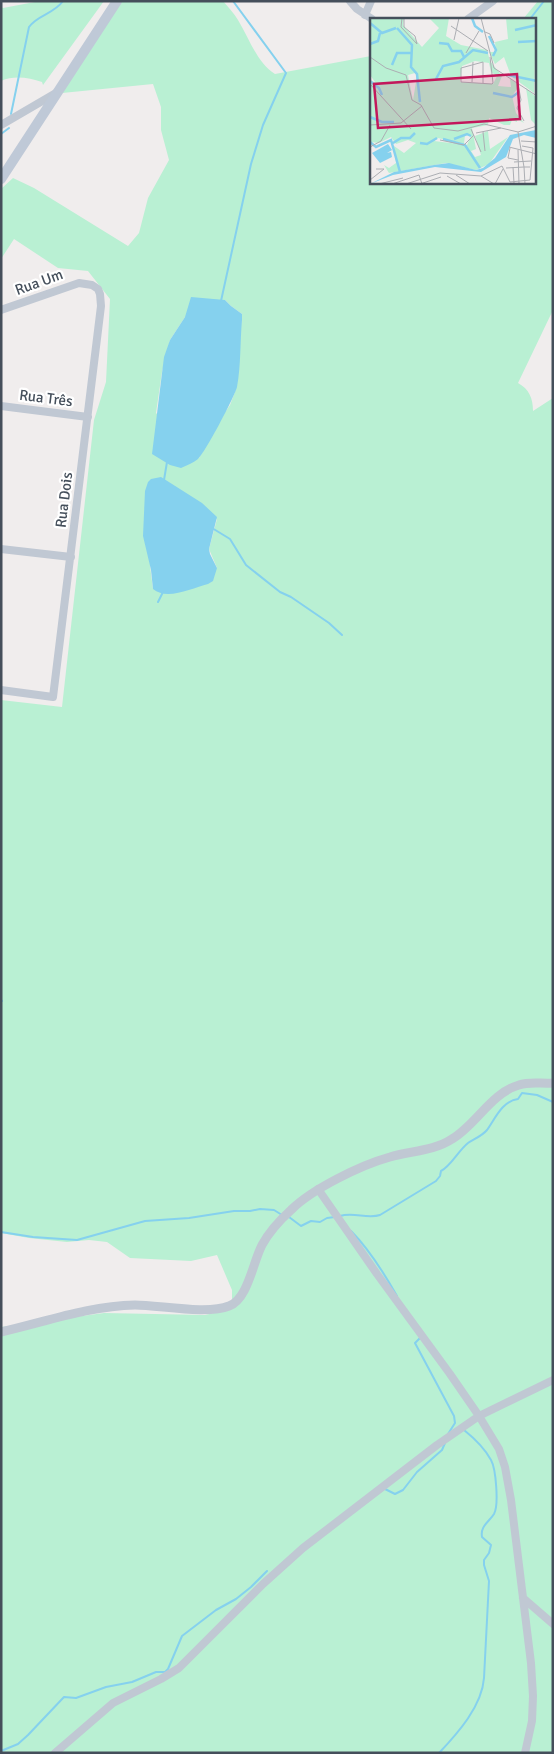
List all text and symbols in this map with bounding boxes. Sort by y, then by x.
inset map [370,18,536,184]
street label: Rua Um [13,265,66,299]
street label: Rua Três [18,386,74,410]
street label: Rua Dois [52,471,76,529]

